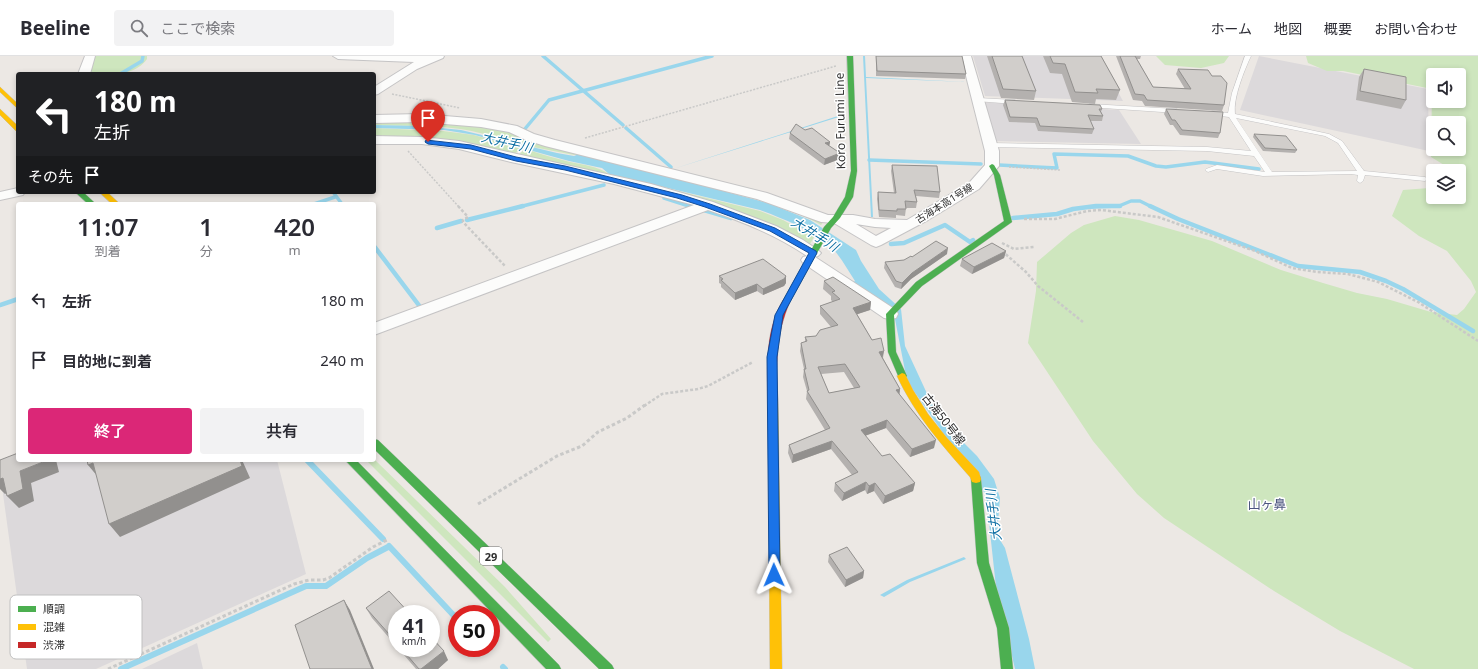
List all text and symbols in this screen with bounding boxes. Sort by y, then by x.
search box [114,10,394,46]
text: Beeline [20,15,90,41]
icon: search [128,17,150,39]
text: ここで検索 [160,18,235,38]
text: ホーム [1210,19,1252,38]
text: 地図 [1274,19,1302,38]
text: 概要 [1324,19,1352,38]
text: お問い合わせ [1374,19,1458,38]
map controls [1426,68,1466,204]
button: sound [1426,68,1466,108]
street label: Koro Furumi Line [831,72,849,170]
text: 180 m [94,82,177,120]
icon: left [28,88,80,140]
pin [411,101,445,142]
icon: arrive [417,107,439,129]
button: search [1426,116,1466,156]
text: 左折 [94,120,130,144]
water label: 大井手川 [480,127,536,157]
icon: arrive [81,164,103,186]
button: layers [1426,164,1466,204]
text: その先 [28,166,73,186]
street label: 古海本高1号線 [912,180,976,226]
text: 11:07 [77,210,138,243]
text: 1 [199,210,213,243]
text: 420 [274,210,315,243]
water label: 大井手川 [788,213,844,256]
text: m [288,241,301,259]
text: 到着 [95,242,121,260]
text: 分 [200,242,213,260]
icon: left [28,289,50,311]
text: 180 m [320,290,364,310]
text: 左折 [62,291,92,311]
icon: arrive [28,349,50,371]
text: 240 m [320,350,364,370]
text: 目的地に到着 [62,351,152,371]
street label: 古海50号線 [918,389,970,449]
button: 終了 [28,408,192,454]
button: 共有 [200,408,364,454]
water label: 大井手川 [981,486,1005,542]
district label: 山ヶ鼻 [1247,495,1287,513]
road number: 29 [480,547,502,565]
position arrow [753,554,795,596]
legend [10,595,142,659]
text: 順調 [43,601,65,616]
speed limit sign: 50 [448,605,500,657]
text: 41 [403,612,425,639]
text: 混雑 [43,619,65,634]
text: km/h [402,634,426,648]
text: 渋滞 [43,637,65,652]

